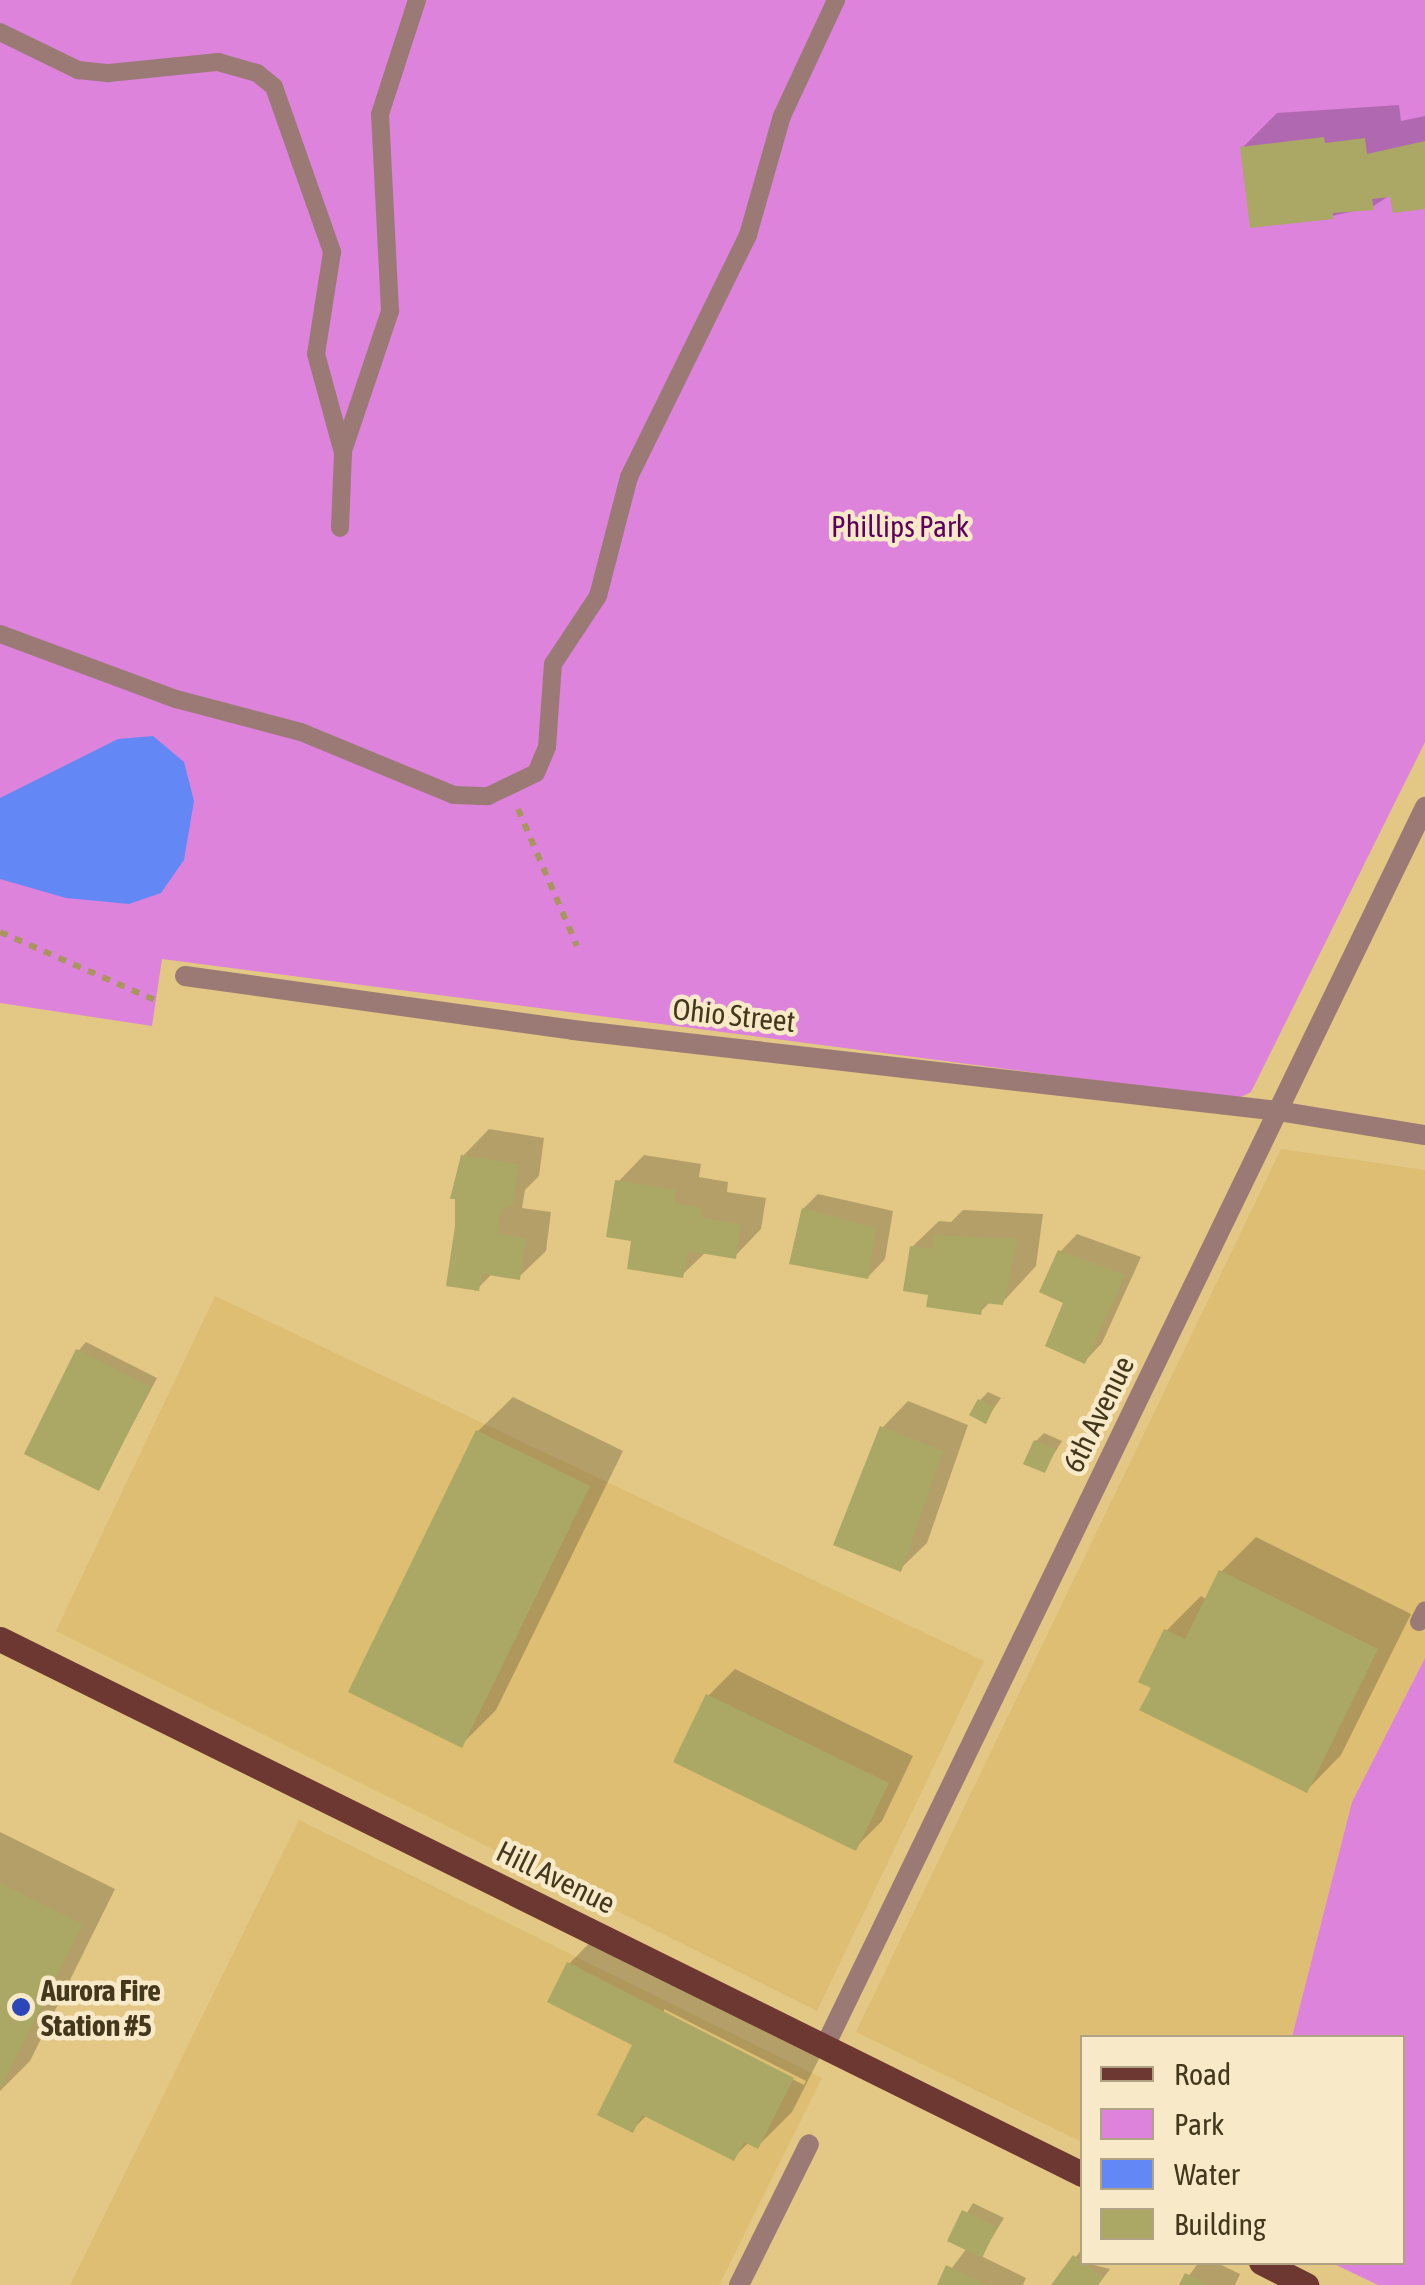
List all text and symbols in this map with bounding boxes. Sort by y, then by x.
park label: Phillips Park [831,508,969,544]
street label: Ohio Street [671,991,797,1039]
street label: 6th Avenue [1055,1350,1141,1478]
street label: Hill Avenue [491,1833,621,1921]
place label: Aurora Fire Station #5 [41,1972,161,2042]
marker: Aurora Fire Station #5 [10,1996,32,2018]
legend [1080,2035,1405,2265]
text: Road [1174,2057,1231,2091]
text: Park [1174,2107,1224,2141]
text: Water [1174,2157,1240,2191]
text: Building [1174,2207,1266,2241]

